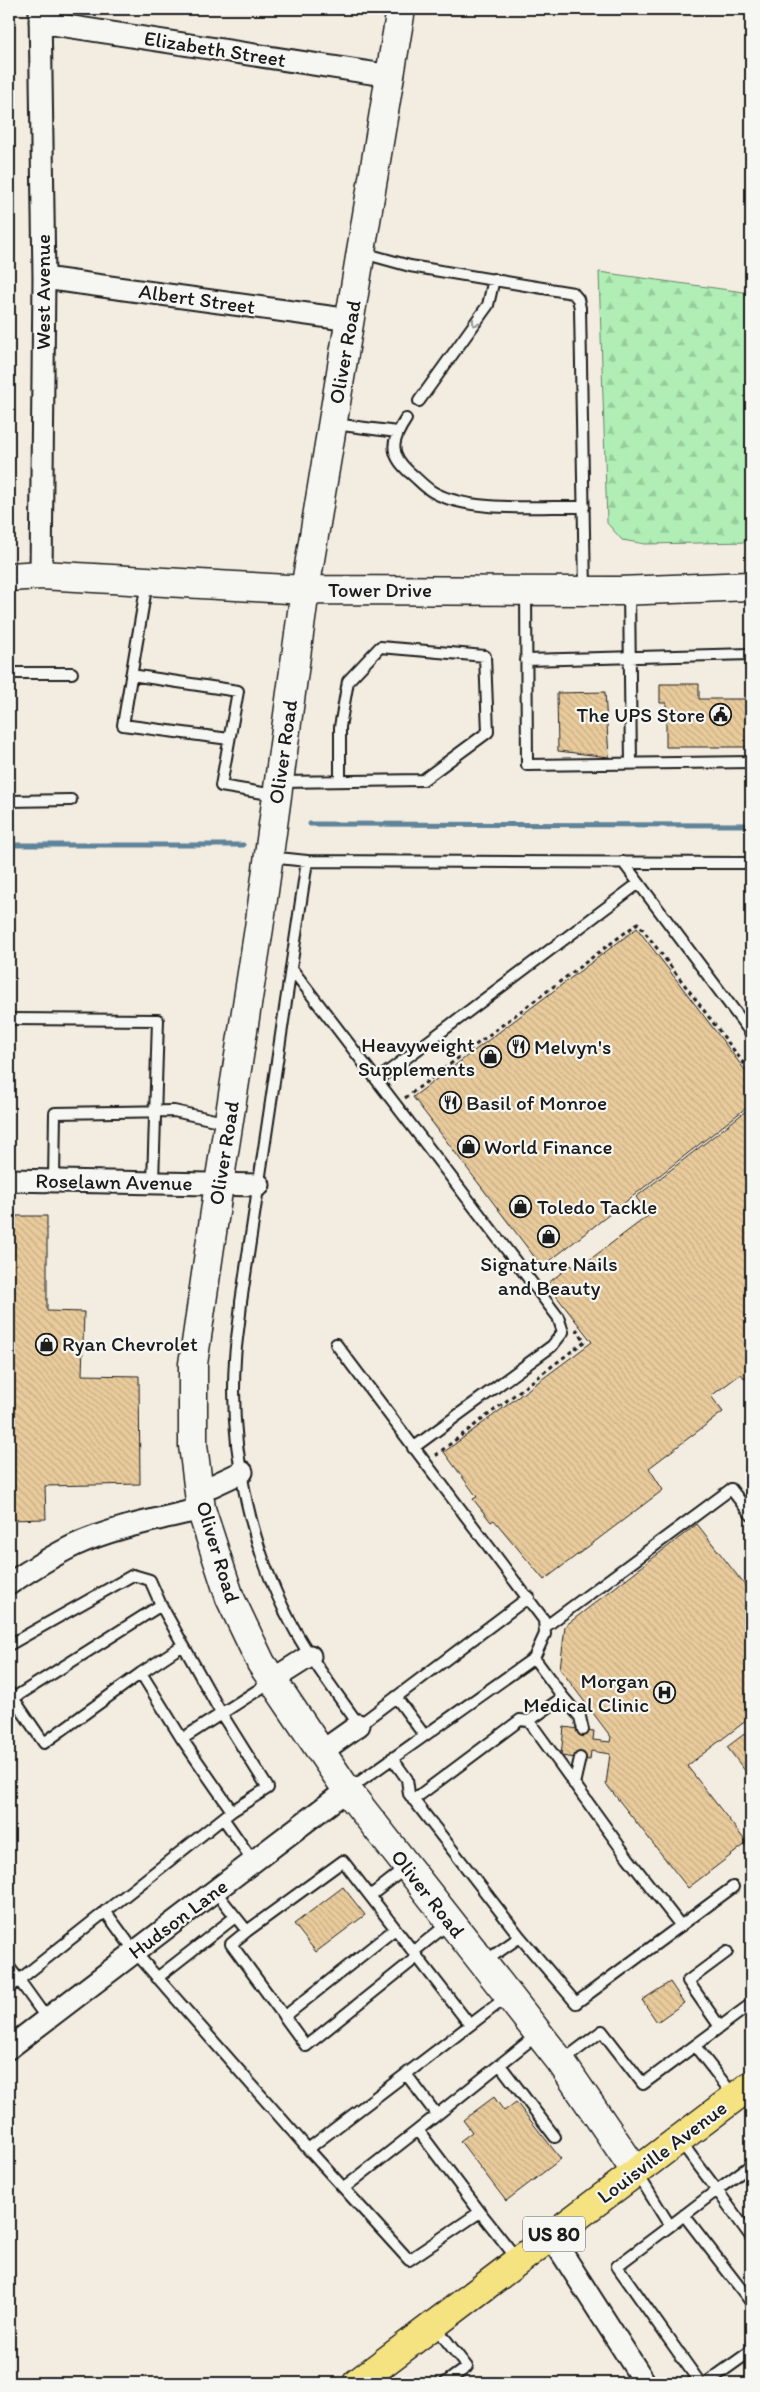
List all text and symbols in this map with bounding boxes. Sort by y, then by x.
street label: Elizabeth Street [142,25,288,72]
street label: West Avenue [30,234,55,350]
street label: Albert Street [137,278,257,319]
street label: Oliver Road [323,298,366,406]
one-way arrow [472,317,481,327]
street label: Tower Drive [328,577,432,602]
street label: Oliver Road [263,698,302,806]
place label: The UPS Store [576,702,705,727]
public building icon: The UPS Store [709,703,733,727]
place label: Heavyweight Supplements [358,1032,475,1081]
place label: Melvyn's [534,1034,611,1059]
restaurant icon: Melvyn's [506,1035,530,1059]
shop icon: Heavyweight Supplements [479,1045,503,1069]
place label: Basil of Monroe [466,1090,607,1115]
restaurant icon: Basil of Monroe [438,1091,462,1115]
street label: Oliver Road [203,1099,244,1207]
place label: World Finance [484,1134,613,1159]
shop icon: World Finance [456,1135,480,1159]
street label: Roselawn Avenue [35,1168,193,1195]
place label: Toledo Tackle [537,1194,657,1219]
shop icon: Toledo Tackle [509,1195,533,1219]
shop icon: Signature Nails and Beauty [537,1225,561,1249]
place label: Signature Nails and Beauty [480,1251,618,1300]
place label: Ryan Chevrolet [62,1331,198,1356]
shop icon: Ryan Chevrolet [34,1332,58,1356]
street label: Oliver Road [191,1498,246,1606]
place label: Morgan Medical Clinic [523,1668,649,1717]
hospital icon: Morgan Medical Clinic [653,1681,677,1705]
street label: Oliver Road [386,1845,471,1943]
street label: Hudson Lane [123,1873,232,1964]
street label: Louisville Avenue [592,2095,732,2209]
road number: US 80 [523,2216,585,2252]

